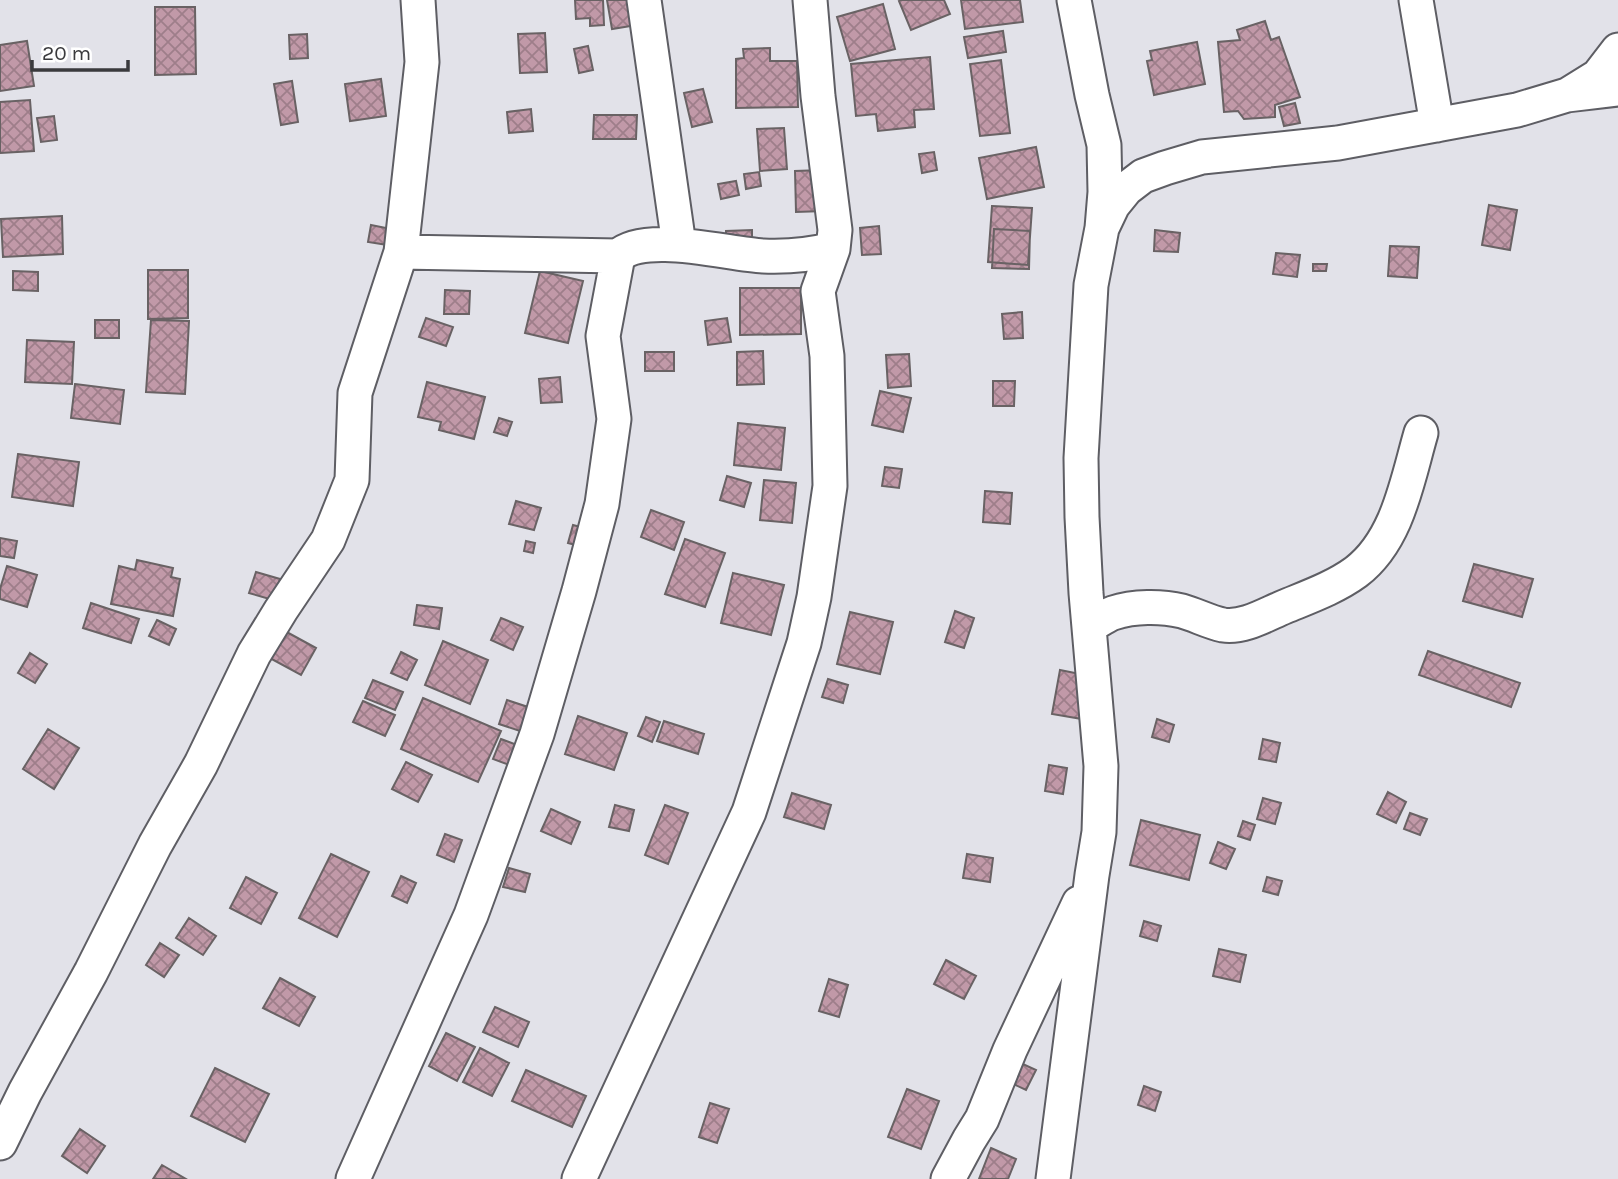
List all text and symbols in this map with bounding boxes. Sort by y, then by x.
scale bar [32,28,128,72]
text: 20 m [42,41,91,65]

